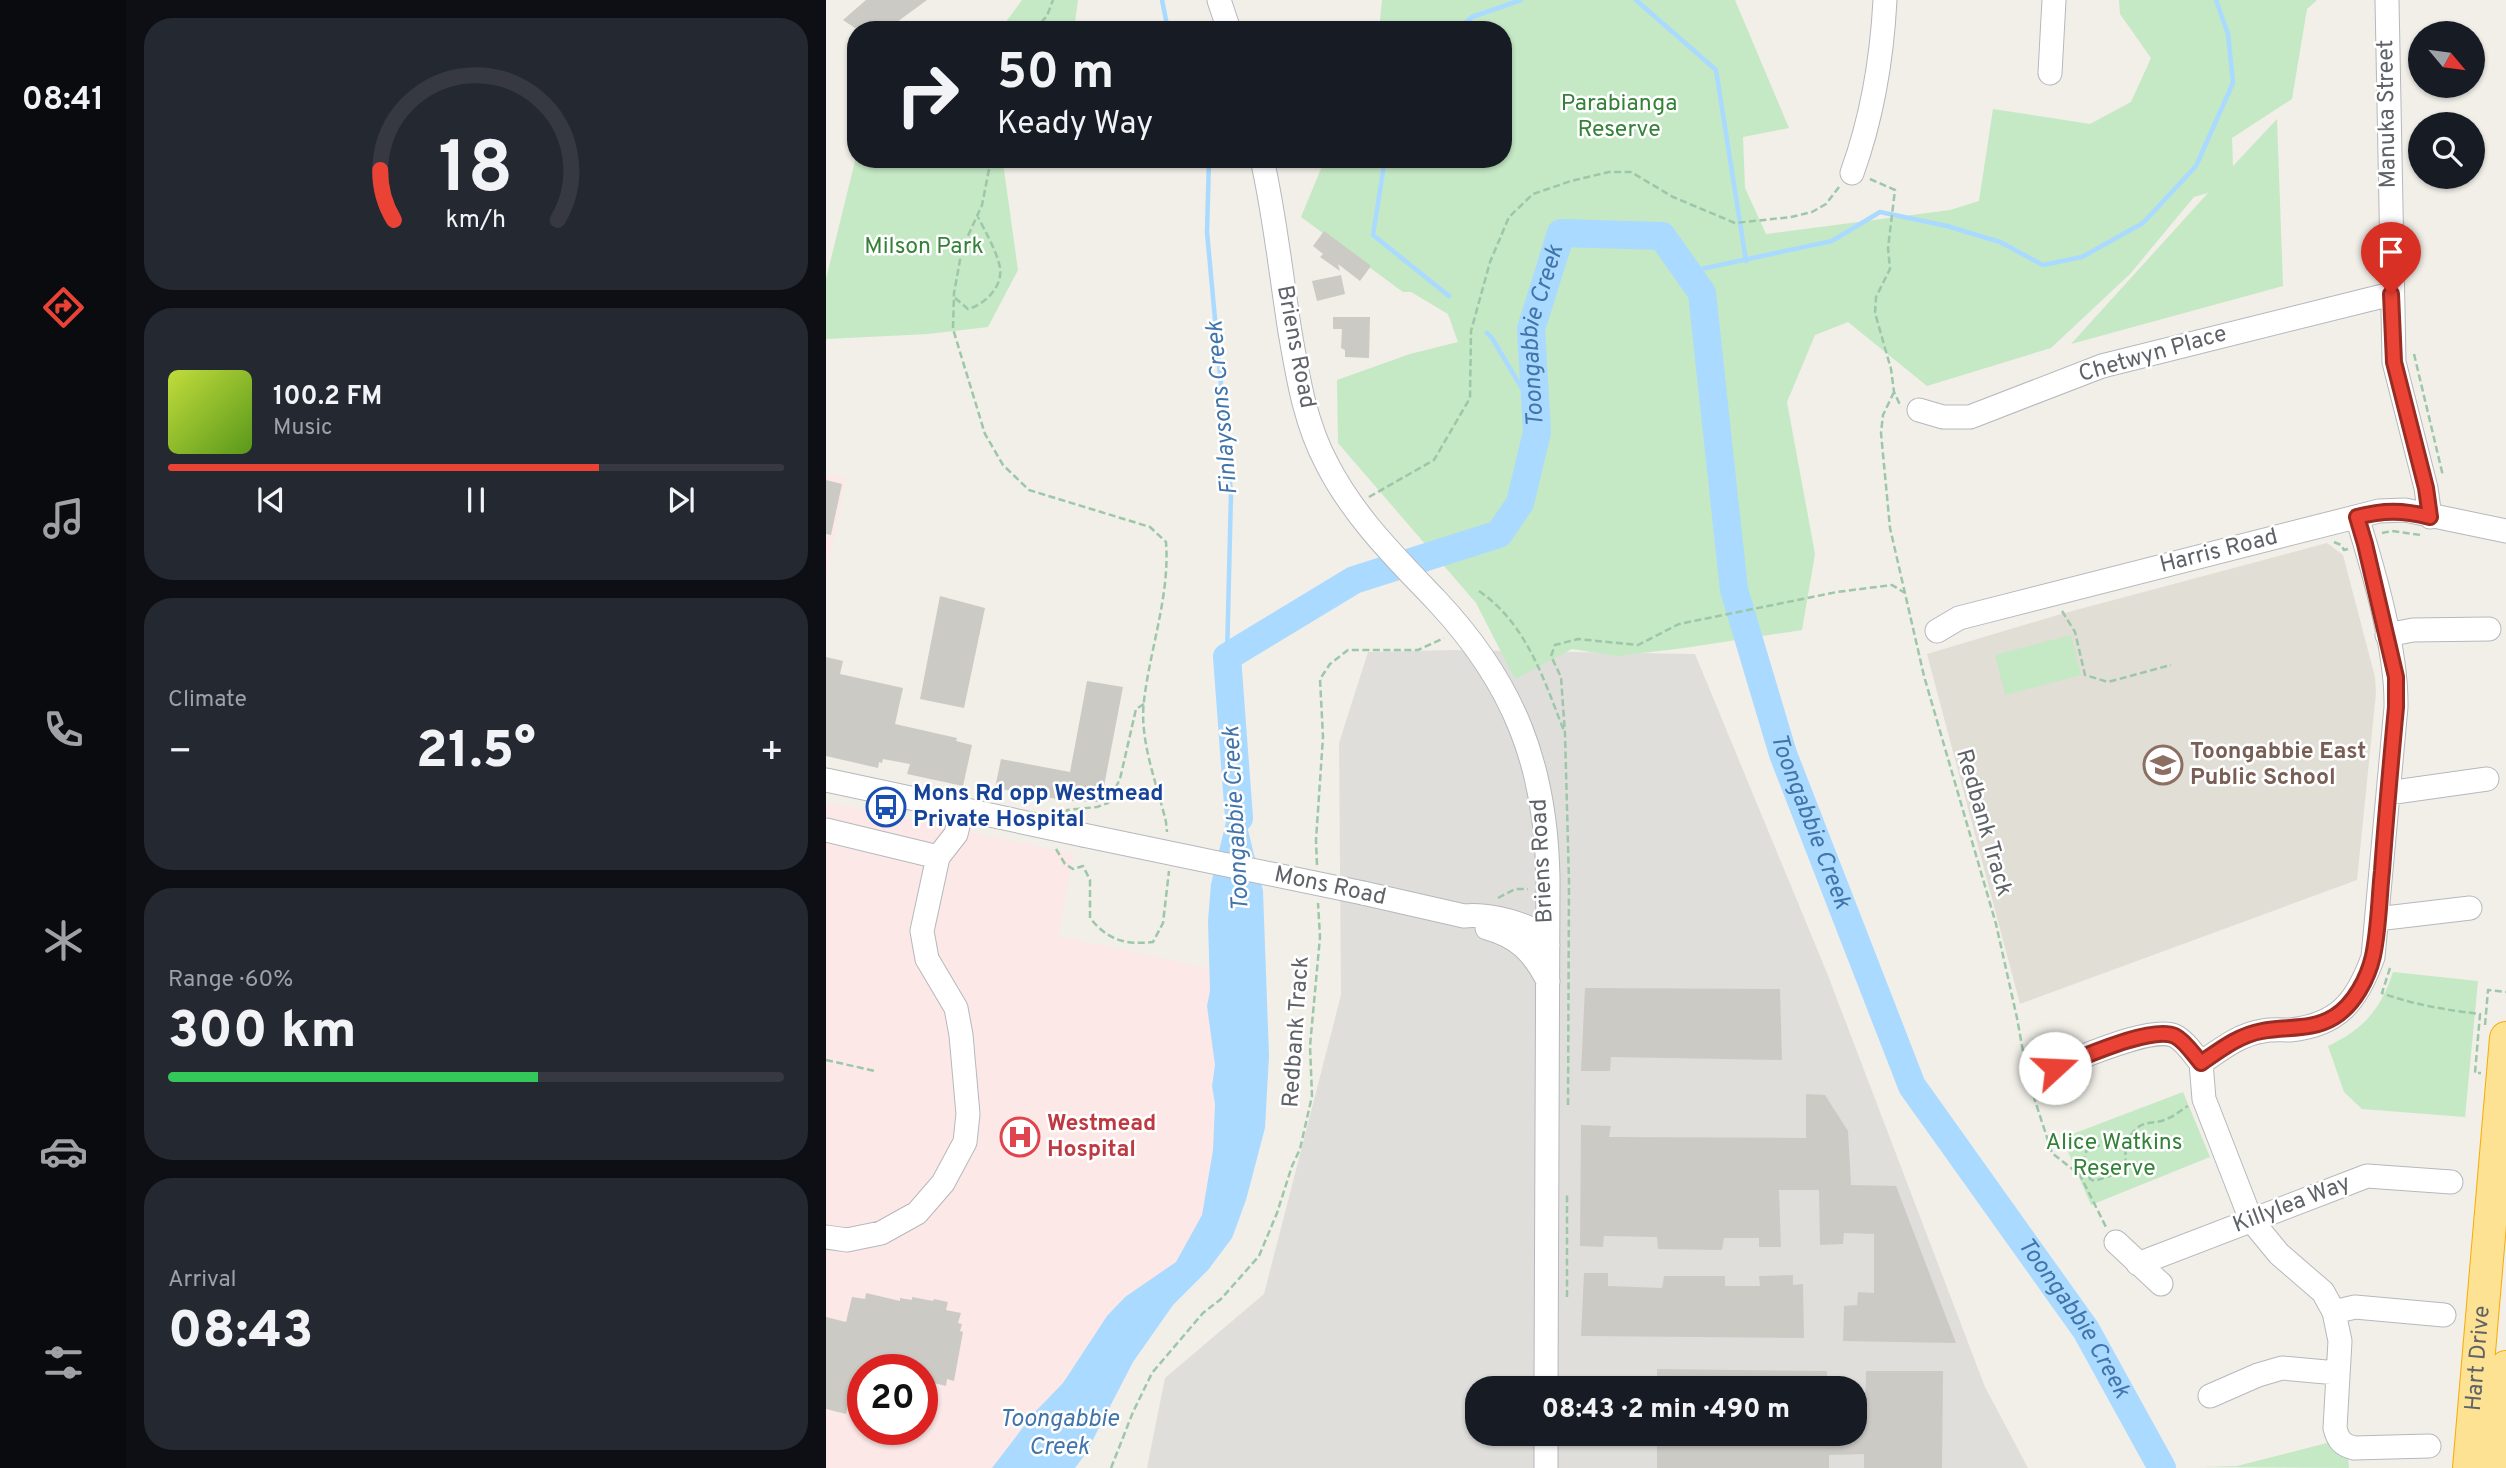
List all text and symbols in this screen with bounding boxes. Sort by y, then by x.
north arrow [2408,21,2485,98]
map controls [2408,21,2485,189]
street label: Manuka Street [2372,39,2404,189]
text: 50 m [997,44,1114,106]
icon: right [882,49,973,140]
text: 08:41 [22,81,104,121]
park label: Parabianga Reserve [1561,90,1677,145]
text: Keady Way [997,105,1153,145]
button: search [2408,112,2485,189]
text: 18 [439,126,513,218]
text: km/h [446,205,506,237]
pin [2361,222,2421,294]
park label: Milson Park [864,233,984,262]
icon: arrive [2372,233,2410,271]
water label: Toongabbie Creek [1516,241,1572,428]
icon: directions [39,283,88,332]
street label: Briens Road [1269,283,1321,411]
water label: Finlaysons Creek [1200,319,1246,496]
street label: Chetwyn Place [2076,320,2230,390]
text: 100.2 FM [273,381,382,414]
text: Music [273,414,333,443]
icon: previous [252,481,290,519]
icon: pause [457,481,495,519]
icon: next [662,481,700,519]
icon: music [39,494,88,543]
street label: Harris Road [2157,523,2281,581]
text: Climate [168,686,247,715]
icon: phone [39,705,88,754]
text: 21.5° [416,720,536,786]
water label: Toongabbie Creek [1217,725,1257,912]
text: − [168,729,193,778]
text: + [759,729,784,778]
water label: Toongabbie Creek [1763,730,1857,914]
place label: Toongabbie East Public School [2190,738,2366,793]
school or university icon: Toongabbie East Public School [2142,744,2184,786]
street label: Redbank Track [1948,746,2018,900]
place label: Mons Rd opp Westmead Private Hospital [913,780,1164,835]
bus stop icon: Mons Rd opp Westmead Private Hospital [865,786,907,828]
street label: Briens Road [1525,798,1561,924]
street label: Mons Road [1271,861,1389,913]
icon: climate [39,916,88,965]
street label: Redbank Track [1277,955,1317,1109]
text: Range · 60% [168,966,293,995]
text: 300 km [168,1000,356,1066]
position arrow [2018,1031,2092,1105]
place label: Westmead Hospital [1047,1110,1156,1165]
hospital icon: Westmead Hospital [999,1116,1041,1158]
icon: car [39,1127,88,1176]
park label: Alice Watkins Reserve [2045,1129,2183,1184]
street label: Killylea Way [2229,1169,2355,1241]
water label: Toongabbie Creek [2010,1232,2136,1405]
text: Arrival [168,1266,237,1295]
text: 08:43 [168,1300,313,1366]
street label: Hart Drive [2459,1304,2497,1412]
icon: filters [39,1338,88,1387]
speed limit sign: 20 [847,1354,938,1445]
text: 08:43 · 2 min · 490 m [1542,1394,1790,1427]
water label: Toongabbie Creek [999,1405,1119,1463]

